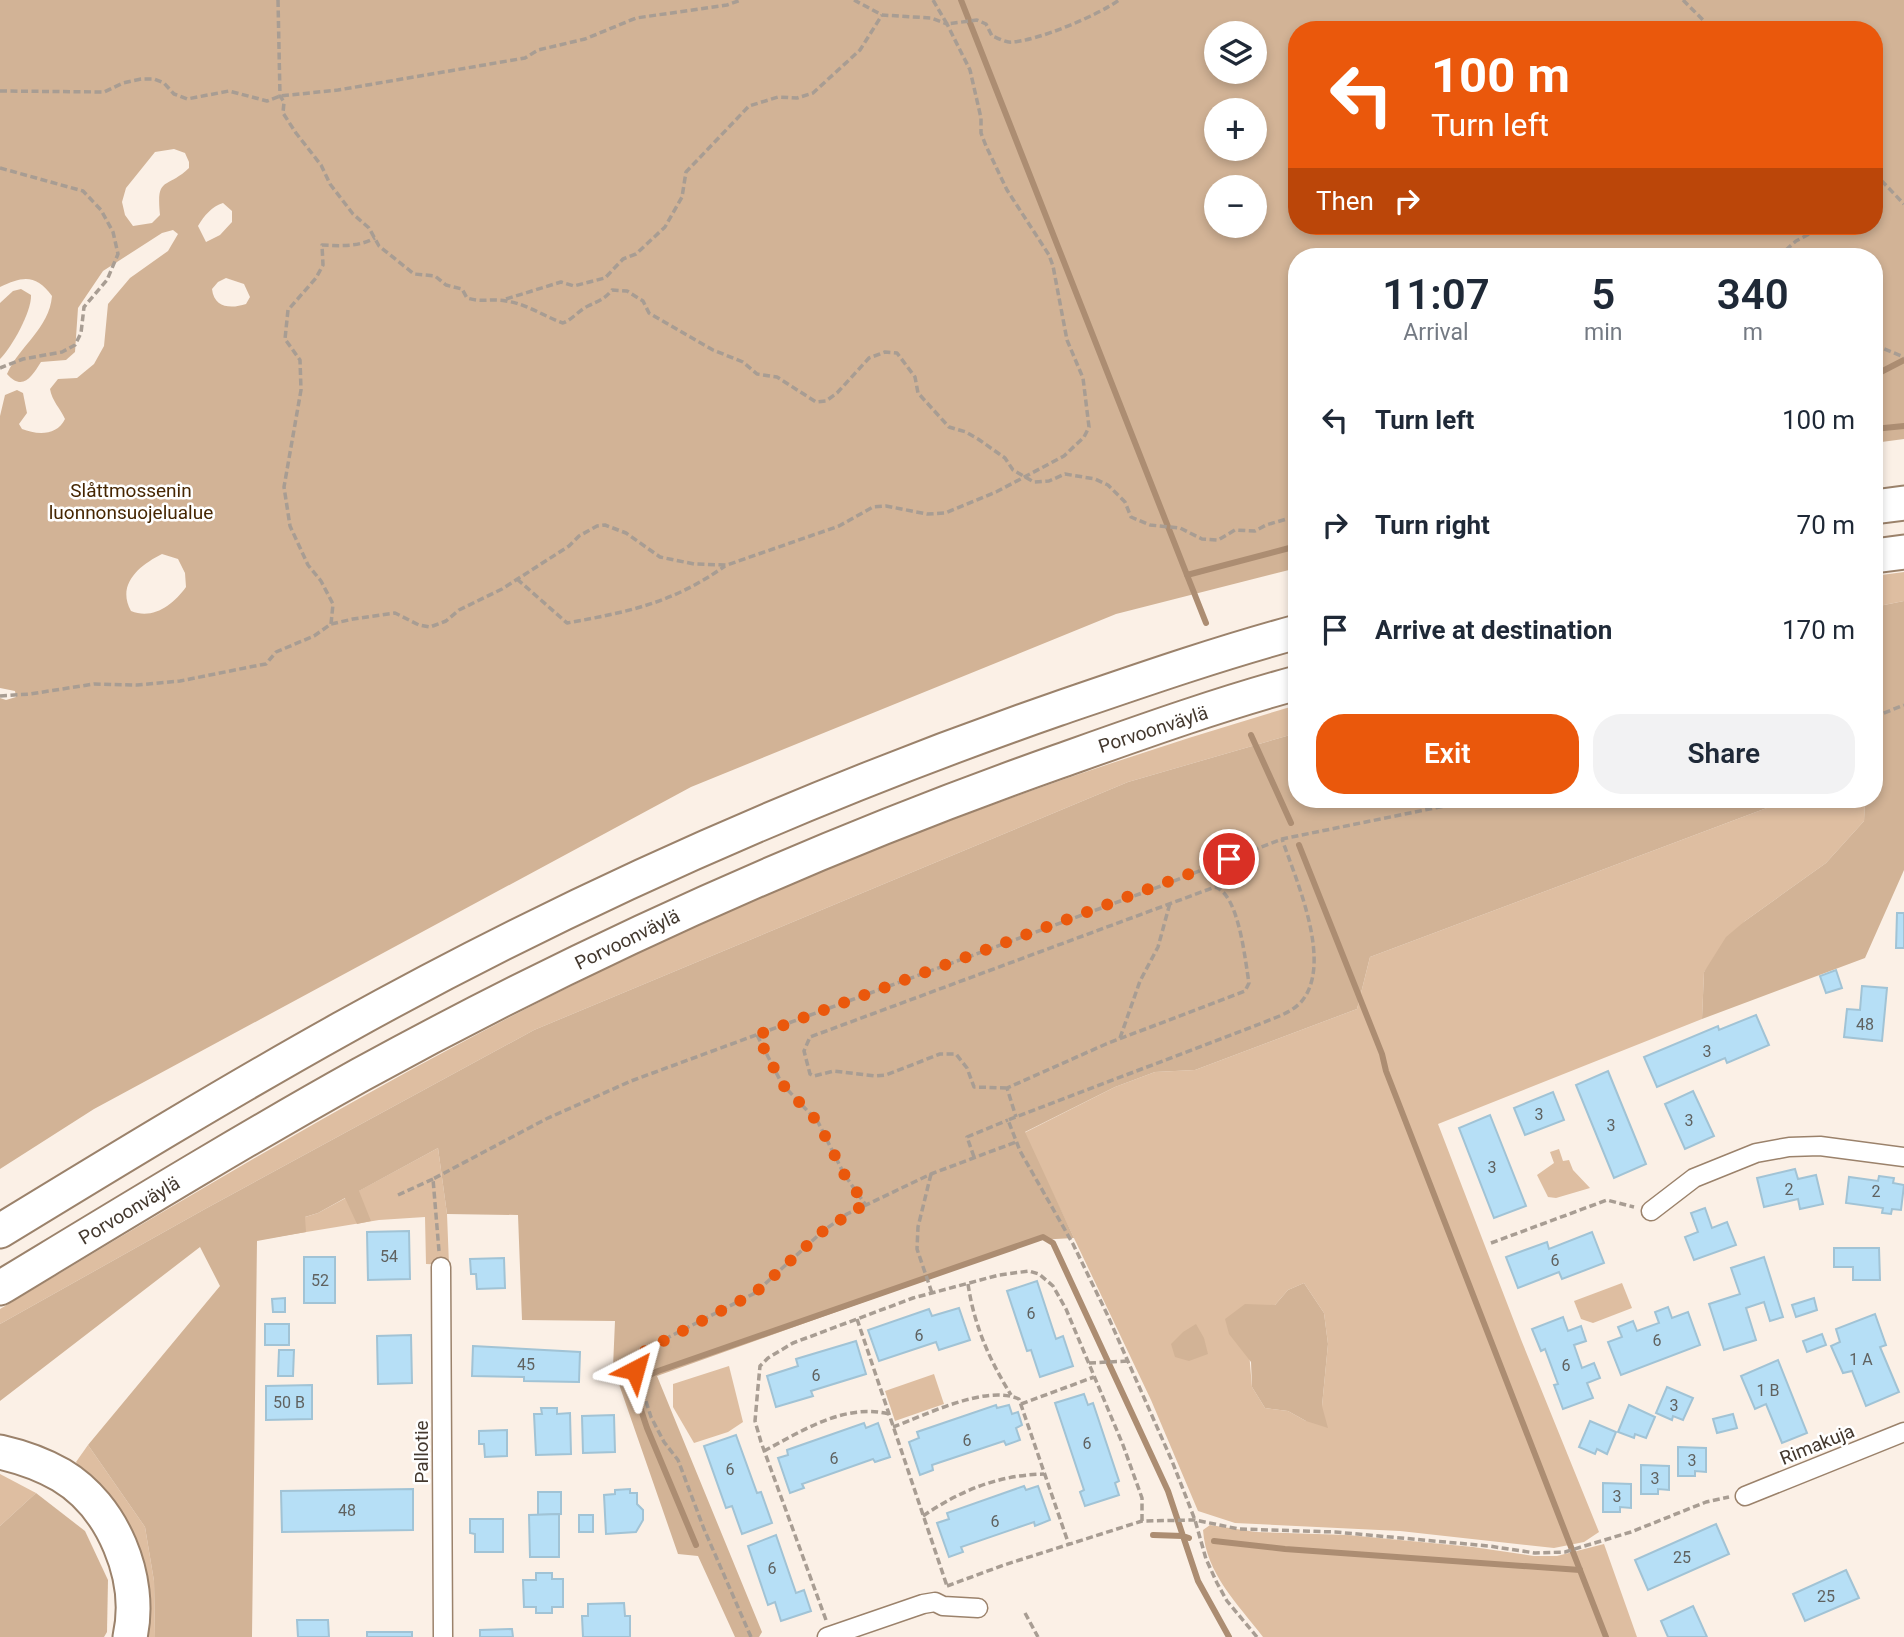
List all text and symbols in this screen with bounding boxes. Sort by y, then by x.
map controls [1204,21,1267,238]
button: layers [1204,21,1267,84]
text: 100 m [1431,47,1570,104]
icon: left [1316,49,1407,140]
button: + [1204,98,1267,161]
text: Turn left [1431,106,1549,144]
button: − [1204,175,1267,238]
icon: right [1388,182,1426,220]
text: Then [1316,186,1374,216]
text: 11:07 [1382,270,1490,319]
text: 5 [1591,270,1615,319]
text: 340 [1717,270,1789,319]
text: Arrival [1403,319,1469,346]
text: min [1584,319,1622,346]
text: m [1743,319,1763,346]
icon: left [1316,401,1354,439]
text: Turn left [1375,405,1474,435]
text: 100 m [1782,405,1855,435]
park label: Slåttmossenin luonnonsuojelualue [49,479,213,524]
icon: right [1316,506,1354,544]
text: Turn right [1375,510,1490,540]
text: 70 m [1797,510,1855,540]
icon: arrive [1316,611,1354,649]
text: Arrive at destination [1375,615,1612,645]
text: 170 m [1782,615,1855,645]
street label: Porvoonväylä [1096,701,1211,758]
button: Exit [1316,714,1579,794]
button: Share [1593,714,1855,794]
pin [1199,829,1259,889]
icon: arrive [1210,840,1248,878]
street label: Porvoonväylä [571,904,683,975]
house number: 48 [1856,1015,1874,1034]
house number: 3 [1703,1042,1712,1061]
house number: 3 [1535,1105,1544,1124]
house number: 3 [1685,1111,1694,1130]
house number: 3 [1607,1116,1616,1135]
house number: 3 [1488,1158,1497,1177]
street label: Porvoonväylä [75,1171,184,1250]
house number: 2 [1785,1180,1794,1199]
house number: 2 [1872,1182,1881,1201]
house number: 54 [380,1247,398,1266]
house number: 6 [1551,1251,1560,1270]
house number: 52 [311,1271,329,1290]
house number: 6 [1027,1304,1036,1323]
house number: 6 [915,1326,924,1345]
house number: 6 [1653,1331,1662,1350]
position arrow [598,1333,672,1407]
house number: 1 A [1849,1350,1873,1369]
house number: 45 [517,1355,535,1374]
house number: 6 [1562,1356,1571,1375]
house number: 6 [812,1366,821,1385]
house number: 1 B [1757,1381,1779,1400]
house number: 50 B [273,1393,305,1412]
house number: 3 [1670,1396,1679,1415]
street label: Rimakuja [1777,1419,1858,1470]
street label: Pallotie [410,1420,433,1484]
house number: 6 [963,1431,972,1450]
house number: 6 [1083,1434,1092,1453]
house number: 6 [830,1449,839,1468]
house number: 3 [1688,1451,1697,1470]
house number: 6 [726,1460,735,1479]
house number: 3 [1651,1469,1660,1488]
house number: 3 [1613,1487,1622,1506]
house number: 48 [338,1501,356,1520]
house number: 6 [991,1512,1000,1531]
house number: 25 [1673,1548,1691,1567]
house number: 6 [768,1559,777,1578]
house number: 25 [1817,1587,1835,1606]

